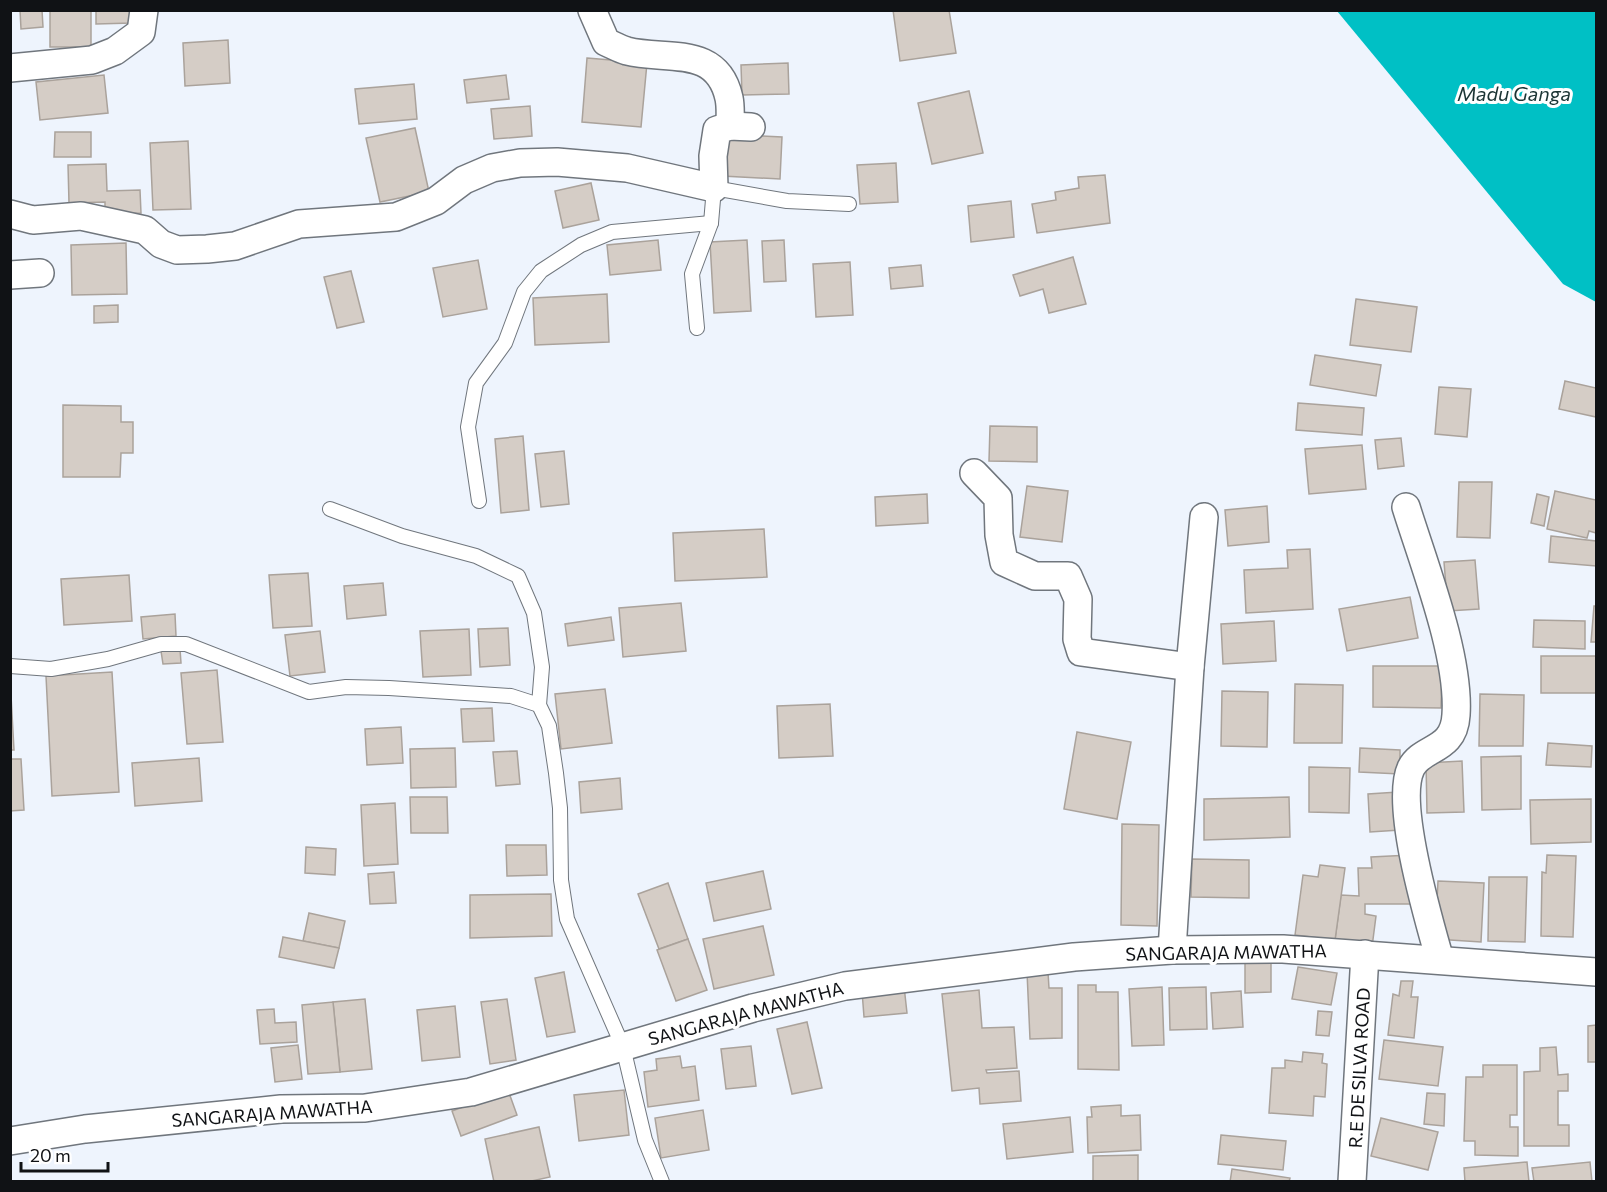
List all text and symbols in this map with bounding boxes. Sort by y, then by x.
water label: Madu Ganga [1457,81,1571,105]
street label: SANGARAJA MAWATHA [1125,939,1327,965]
street label: SANGARAJA MAWATHA [646,976,846,1050]
street label: R.E DE SILVA ROAD [1344,987,1374,1149]
street label: SANGARAJA MAWATHA [171,1095,373,1131]
scale bar [21,1135,108,1173]
text: 20 m [30,1144,71,1166]

